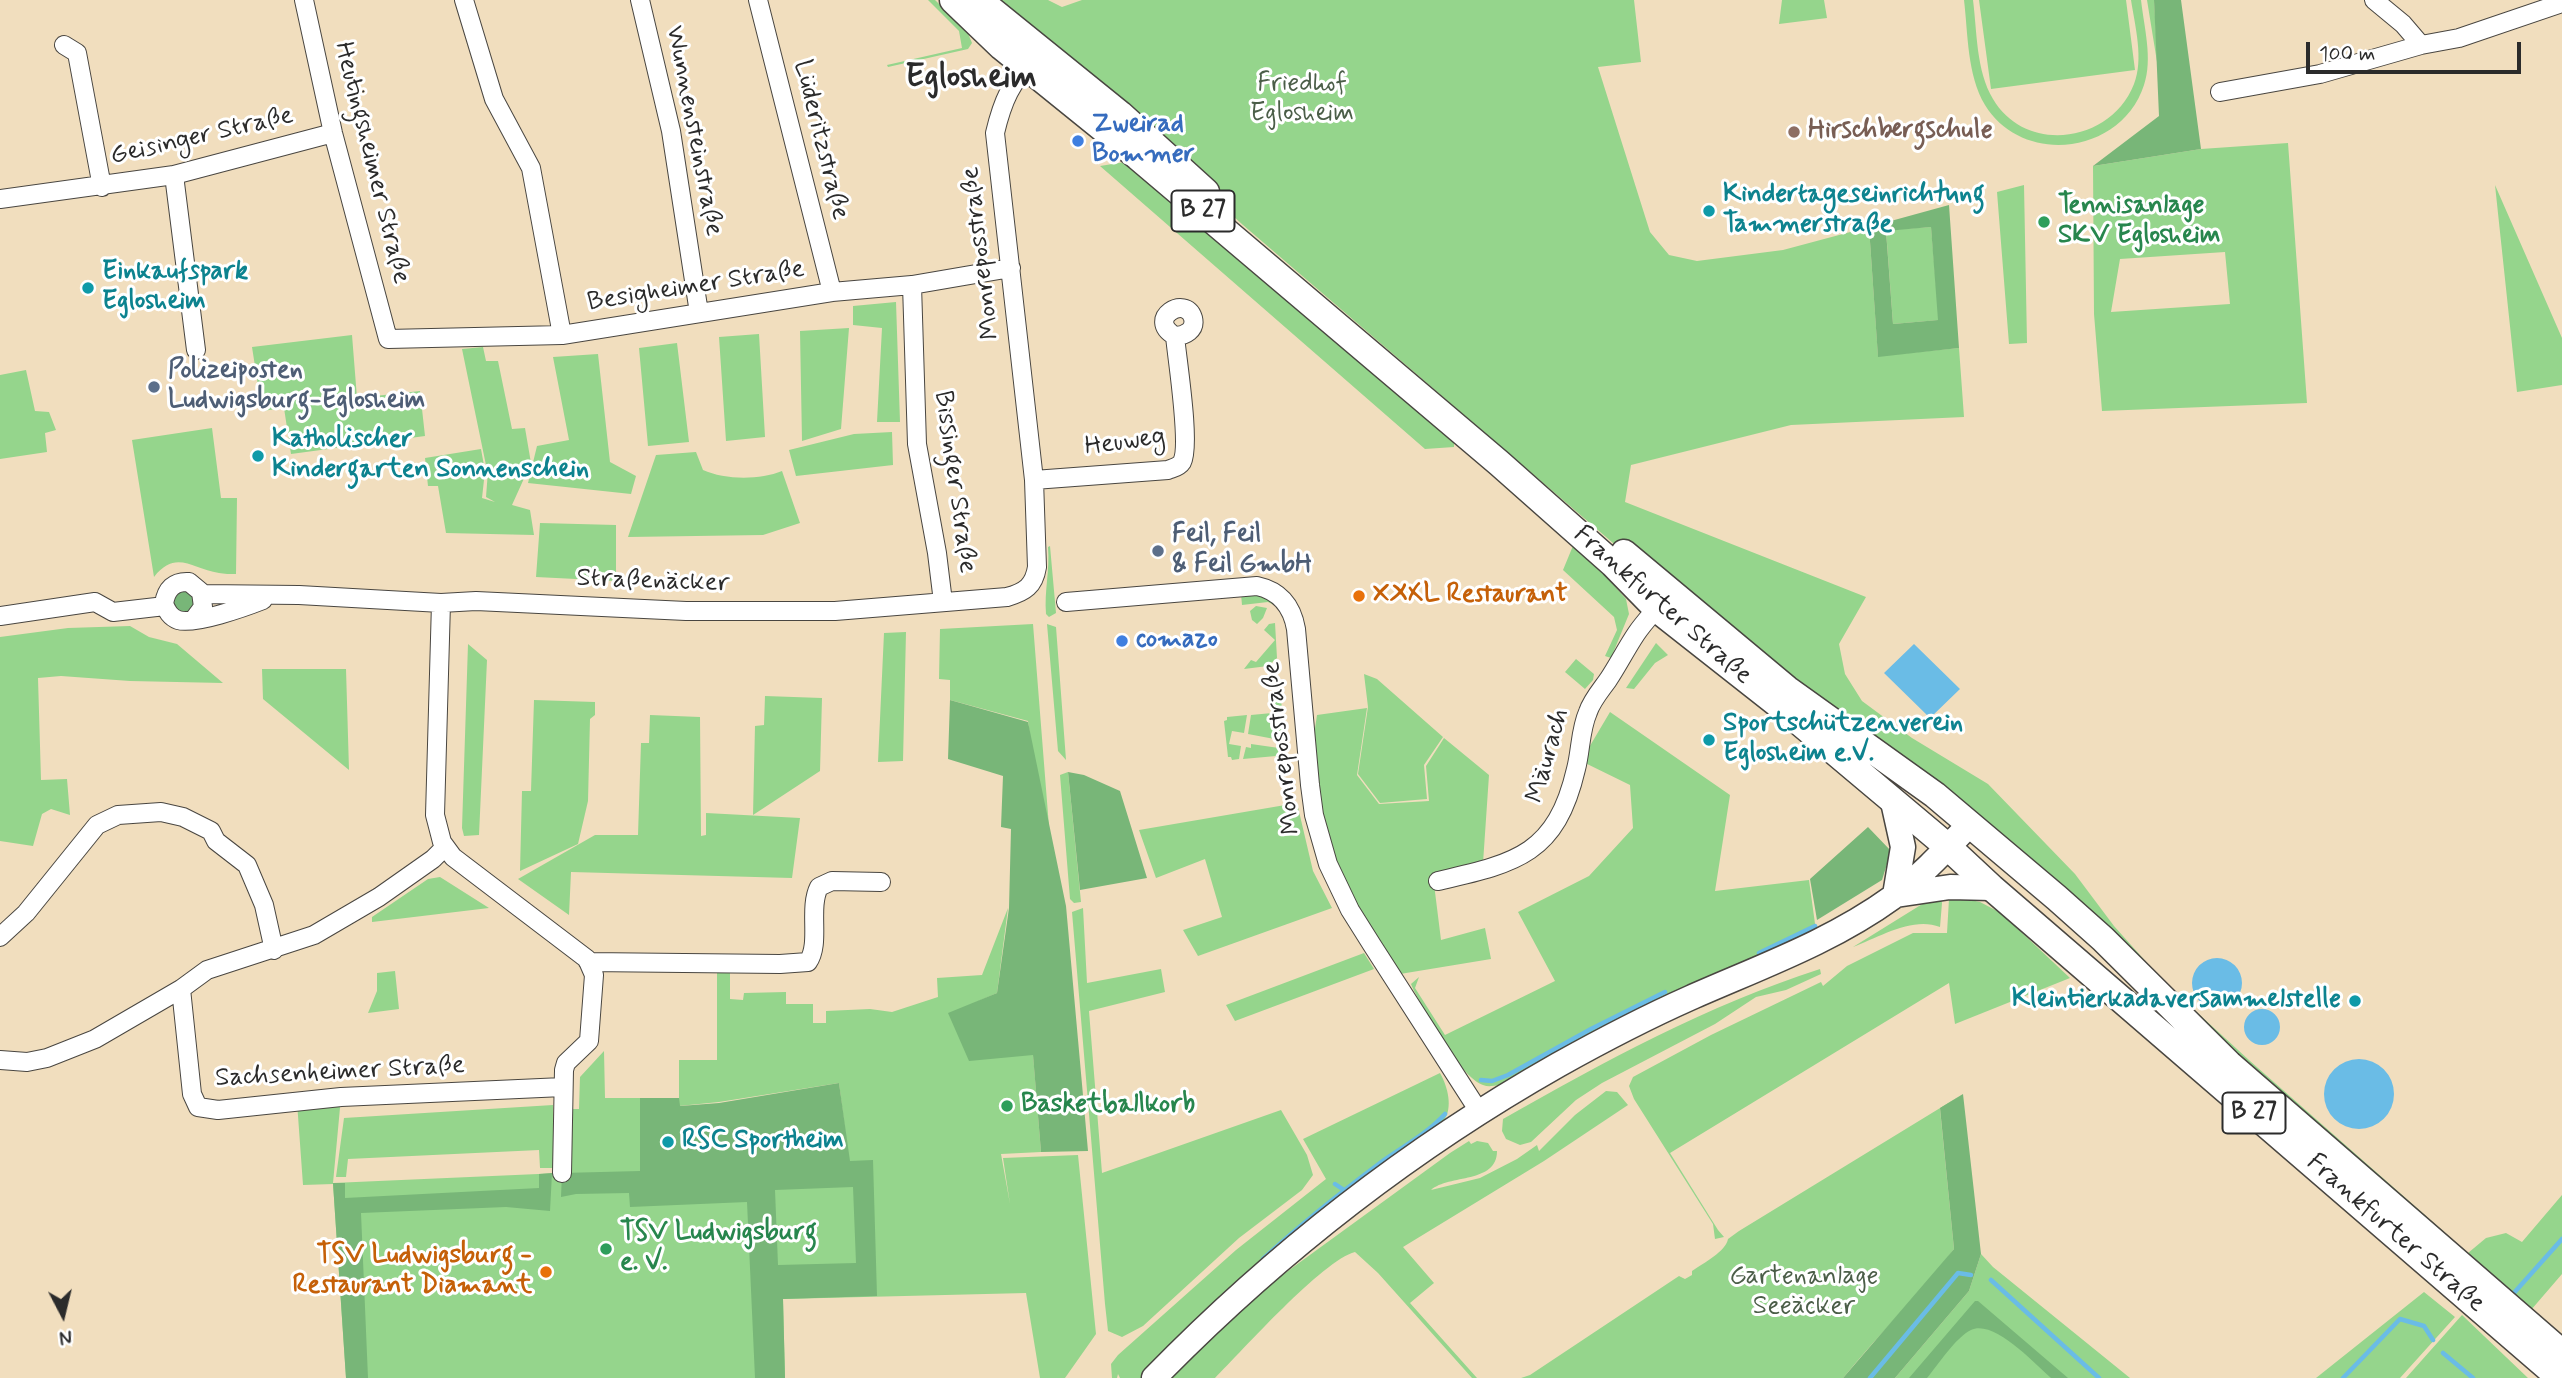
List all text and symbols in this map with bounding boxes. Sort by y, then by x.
street label: Wunnensteinstraße [657,23,729,239]
scale bar [2310,28,2525,72]
street label: Heutingsheimer Straße [326,39,416,287]
text: 100 m [2319,40,2375,68]
street label: Lüderitzstraße [785,57,855,223]
district label: Eglosheim [905,59,1037,99]
park label: Friedhof Eglosheim [1250,69,1354,130]
street label: Geisinger Straße [107,101,297,173]
place label: Zweirad Bommer [1092,110,1195,172]
place label: Hirschbergschule [1808,116,1993,148]
marker: Hirschbergschule [1786,124,1802,140]
marker: Zweirad Bommer [1070,133,1086,149]
street label: Monreposstraße [956,165,1008,341]
place label: Kindertageseinrichtung Tammerstraße [1723,180,1985,242]
road number: B 27 [1172,190,1234,232]
place label: Tennisanlage SKV Eglosheim [2058,191,2220,252]
marker: Kindertageseinrichtung Tammerstraße [1701,203,1717,219]
marker: Tennisanlage SKV Eglosheim [2036,214,2052,230]
street label: Besigheimer Straße [585,254,807,320]
place label: Einkaufspark Eglosheim [102,257,248,318]
marker: Einkaufspark Eglosheim [80,280,96,296]
place label: Polizeiposten Ludwigsburg-Eglosheim [168,356,425,418]
marker: Polizeiposten Ludwigsburg-Eglosheim [146,379,162,395]
street label: Bissinger Straße [926,389,982,575]
street label: Heuweg [1083,422,1167,464]
place label: Katholischer Kindergarten Sonnenschein [272,425,589,486]
marker: Katholischer Kindergarten Sonnenschein [250,448,266,464]
place label: Feil, Feil & Feil GmbH [1172,520,1312,582]
street label: Frankfurter Straße [1566,520,1758,692]
marker: Feil, Feil & Feil GmbH [1150,543,1166,559]
street label: Straßenäcker [576,564,730,600]
place label: XXXL Restaurant [1373,580,1567,612]
marker: XXXL Restaurant [1351,588,1367,604]
place label: comazo [1136,625,1218,657]
marker: comazo [1114,633,1130,649]
street label: Monreposstraße [1257,660,1309,836]
street label: Mäurach [1521,705,1577,807]
place label: Sportschützenverein Eglosheim e.V. [1723,709,1963,770]
marker: Sportschützenverein Eglosheim e.V. [1701,732,1717,748]
place label: Kleintierkadaversammelstelle [2012,985,2341,1017]
marker: Kleintierkadaversammelstelle [2347,993,2363,1009]
street label: Sachsenheimer Straße [214,1051,466,1095]
place label: Basketballkorb [1021,1090,1195,1122]
road number: B 27 [2222,1092,2286,1134]
marker: Basketballkorb [999,1098,1015,1114]
place label: RSC Sportheim [682,1126,844,1158]
marker: RSC Sportheim [660,1134,676,1150]
street label: Frankfurter Straße [2299,1148,2491,1320]
place label: TSV Ludwigsburg e. V. [620,1218,817,1280]
place label: TSV Ludwigsburg - Restaurant Diamant [292,1241,532,1302]
marker: TSV Ludwigsburg e. V. [598,1241,614,1257]
park label: Gartenanlage Seeäcker [1729,1262,1879,1324]
marker: TSV Ludwigsburg - Restaurant Diamant [538,1264,554,1280]
north arrow [28,1280,98,1350]
text: N [58,1323,73,1350]

